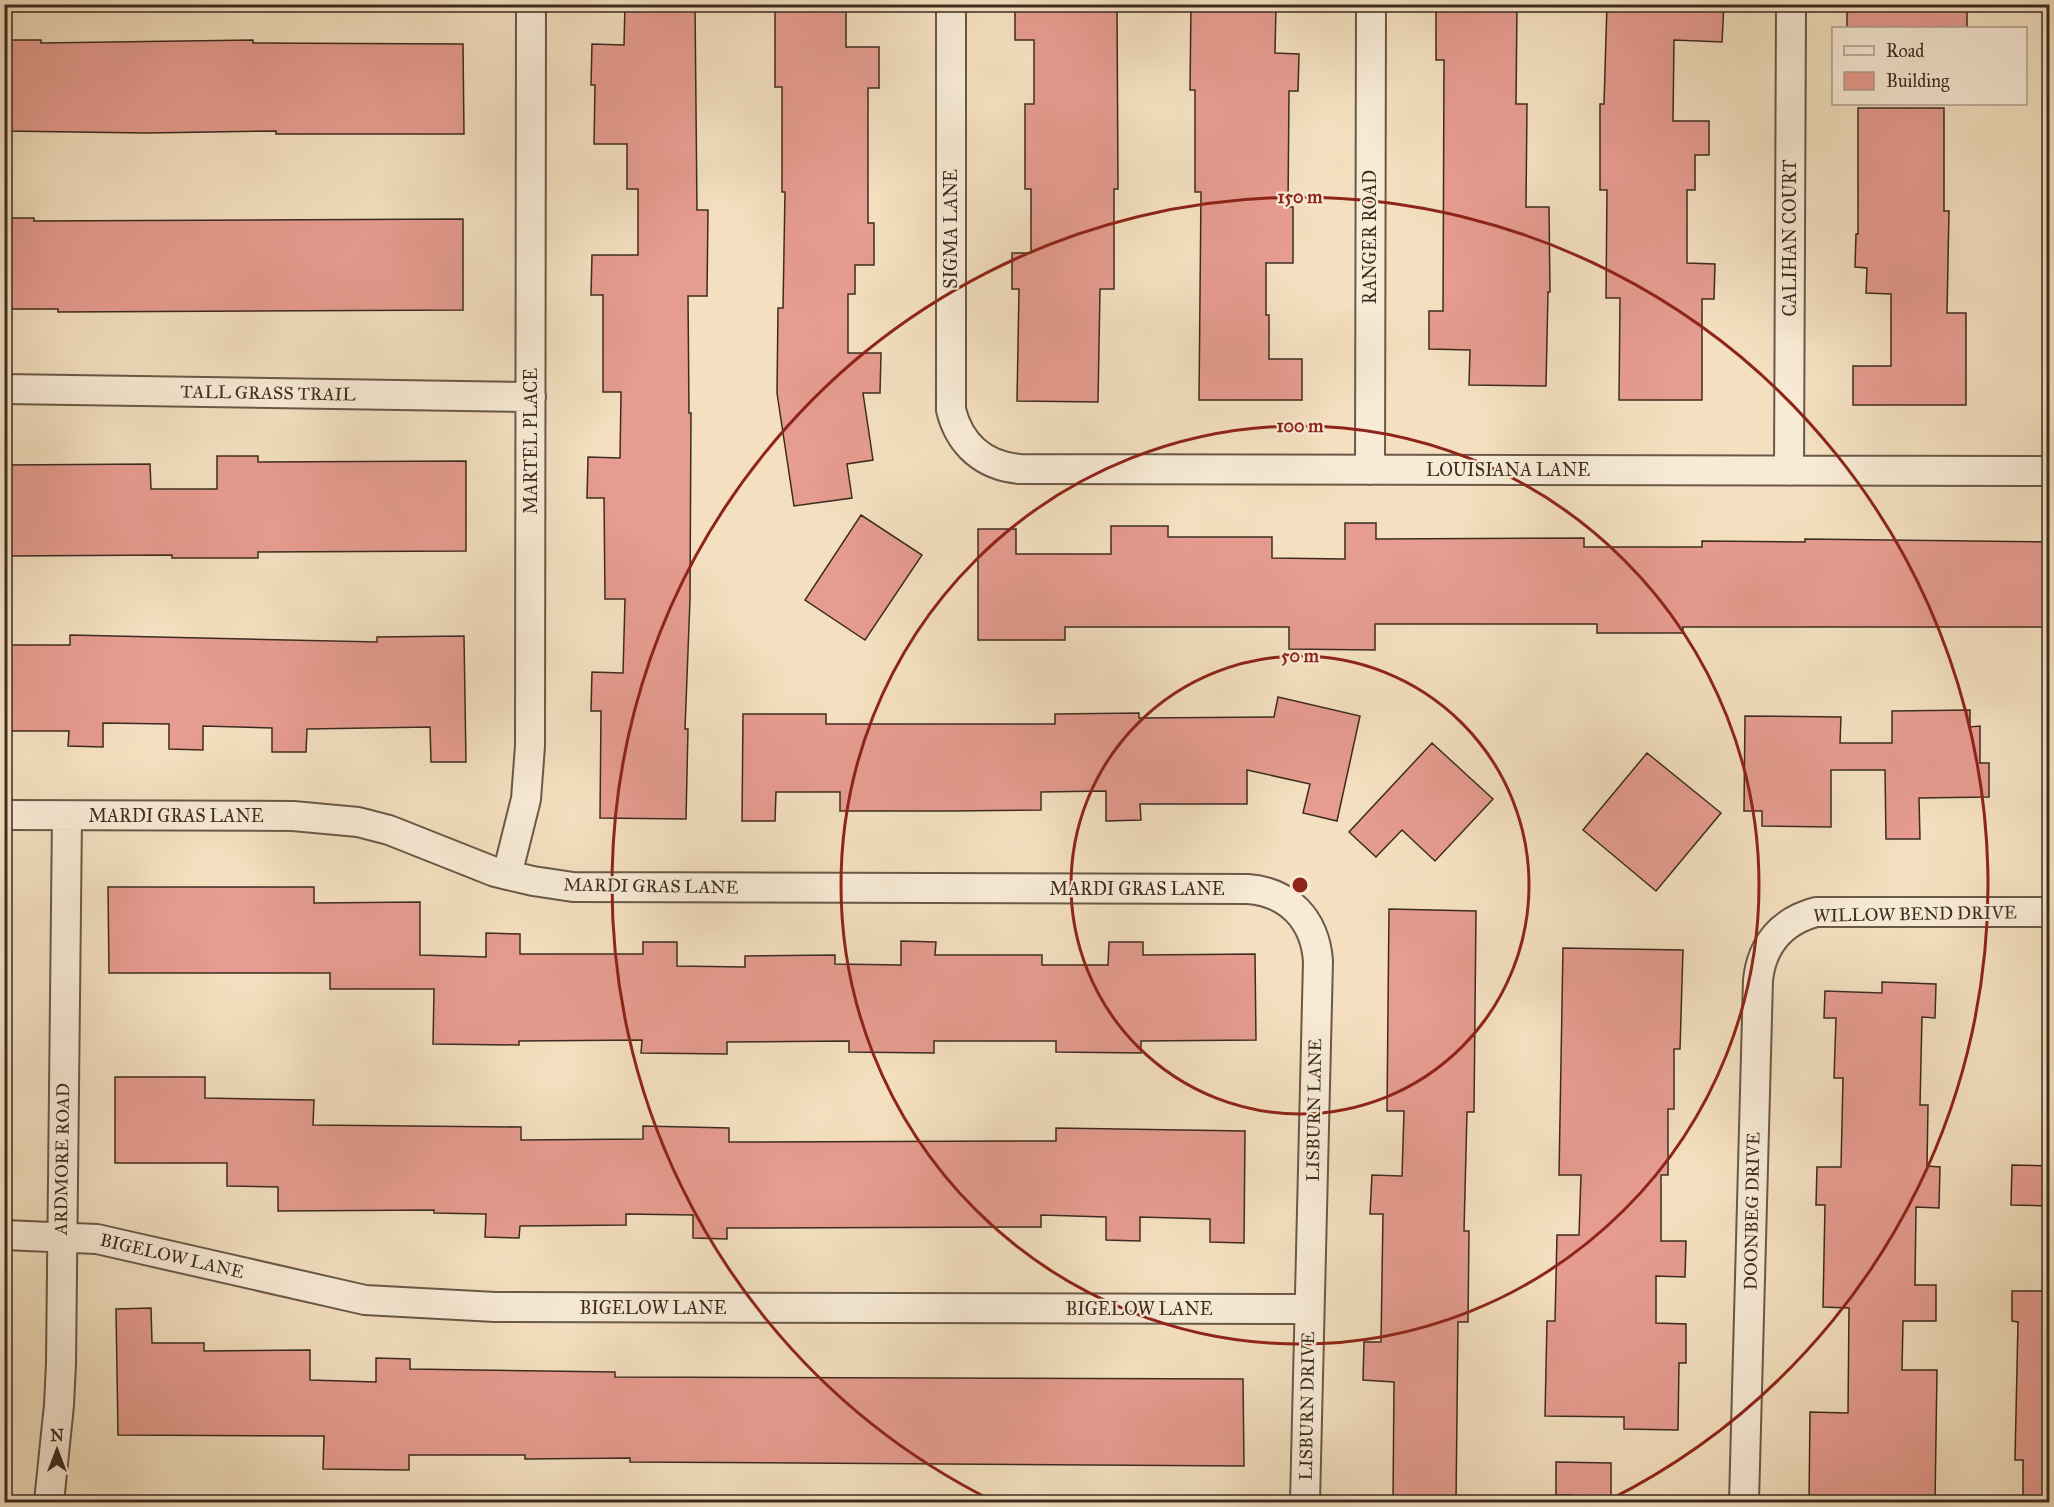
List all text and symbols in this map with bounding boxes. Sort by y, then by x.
legend [1832,27,2027,105]
text: Road [1886,40,1924,62]
text: Building [1886,70,1950,93]
street label: CALIHAN COURT [1779,160,1801,316]
street label: SIGMA LANE [940,169,962,289]
street label: RANGER ROAD [1359,170,1381,304]
text: 150 m [1278,186,1323,208]
street label: MARTEL PLACE [520,368,542,514]
street label: TALL GRASS TRAIL [180,380,357,406]
text: 100 m [1277,415,1324,437]
street label: LOUISIANA LANE [1426,459,1590,481]
text: 50 m [1281,645,1320,667]
street label: MARDI GRAS LANE [88,805,264,827]
street label: MARDI GRAS LANE [563,873,739,899]
centre of rings [1290,875,1310,895]
street label: MARDI GRAS LANE [1049,878,1225,900]
street label: WILLOW BEND DRIVE [1813,901,2017,927]
street label: LISBURN LANE [1302,1038,1326,1182]
street label: ARDMORE ROAD [50,1083,74,1236]
street label: DOONBEG DRIVE [1740,1132,1764,1290]
street label: BIGELOW LANE [98,1229,246,1283]
street label: BIGELOW LANE [579,1297,727,1319]
street label: BIGELOW LANE [1065,1298,1213,1320]
street label: LISBURN DRIVE [1295,1331,1319,1481]
north arrow [27,1420,87,1480]
text: N [50,1426,64,1445]

